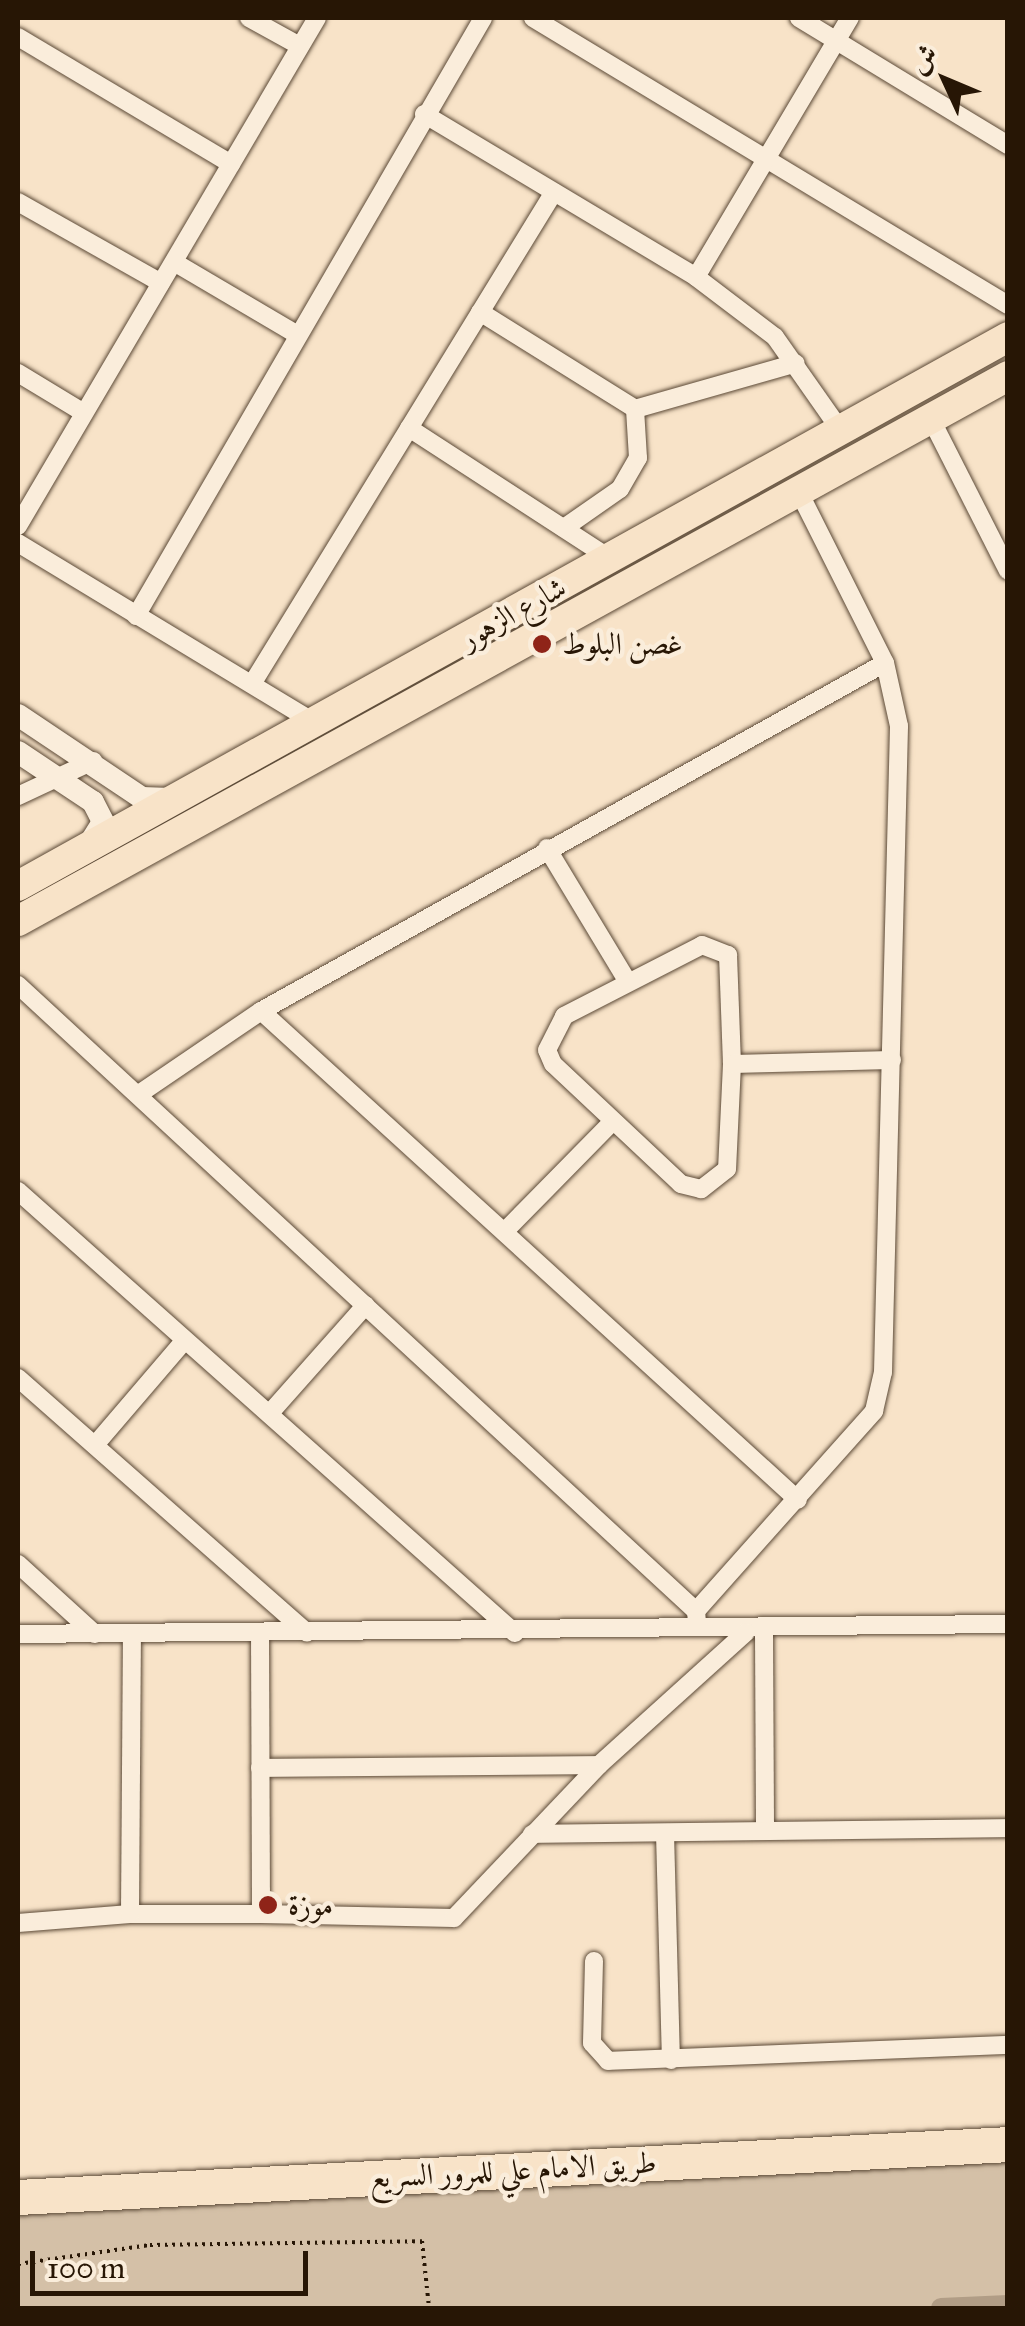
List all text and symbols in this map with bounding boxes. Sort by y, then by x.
north arrow [895,30,995,130]
text: ش [901,37,945,81]
street label: شارع الزهور [453,569,573,657]
place label: غصن البلوط [562,626,683,662]
marker: غصن البلوط [531,633,553,655]
place label: موزة [288,1887,333,1923]
marker: موزة [257,1894,279,1916]
street label: طريق الامام علي للمرور السريع [369,2145,657,2195]
scale bar [35,2231,312,2293]
text: 100 m [47,2250,125,2286]

